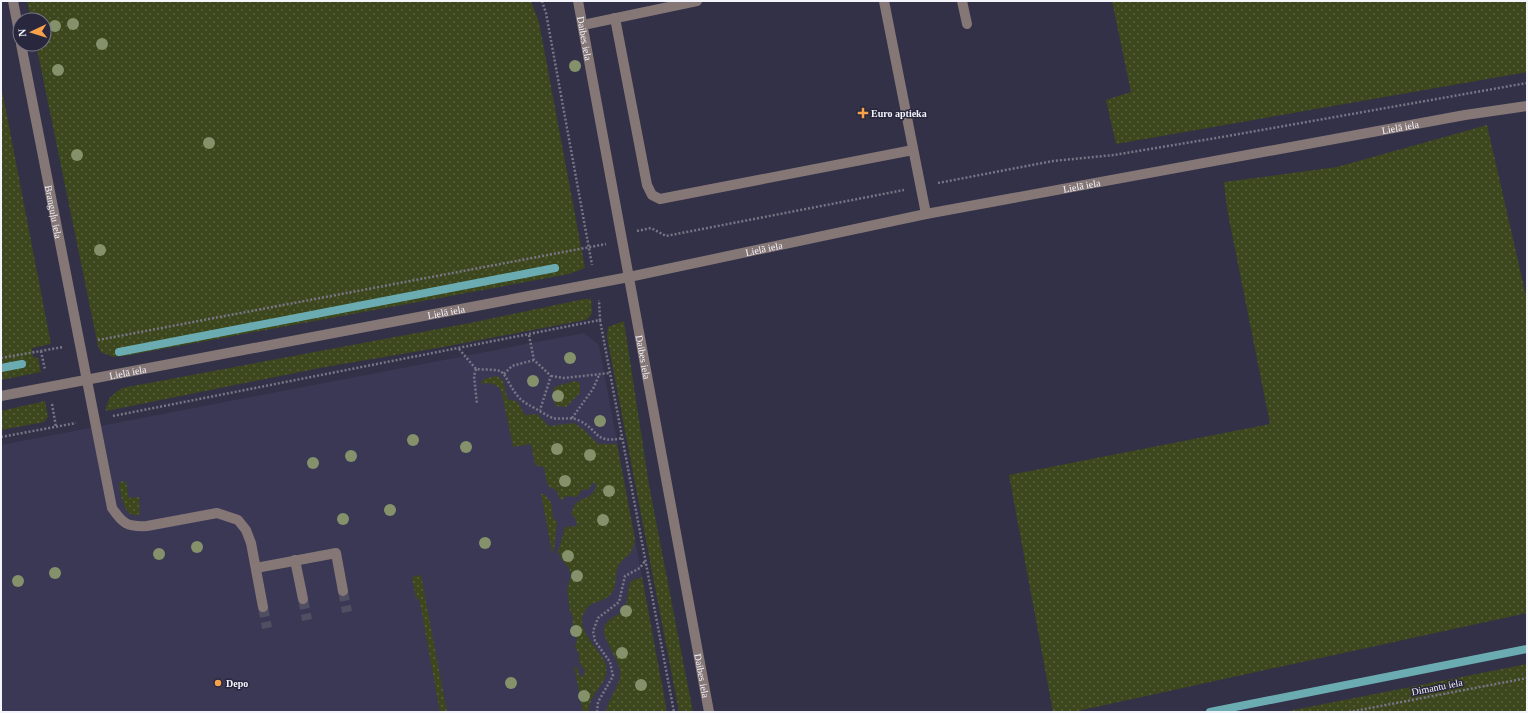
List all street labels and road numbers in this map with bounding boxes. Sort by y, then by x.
street label: Daibes iela [575,15,594,62]
street label: Lielā iela [1381,118,1420,136]
street label: Lielā iela [1062,177,1102,194]
street label: Branguļu iela [43,184,65,240]
street label: Lielā iela [744,239,784,258]
street label: Lielā iela [427,303,466,321]
street label: Daibes iela [634,334,653,381]
street label: Lielā iela [108,363,148,381]
street label: Daibes iela [693,653,712,699]
street label: Dimantu iela [1410,677,1464,697]

